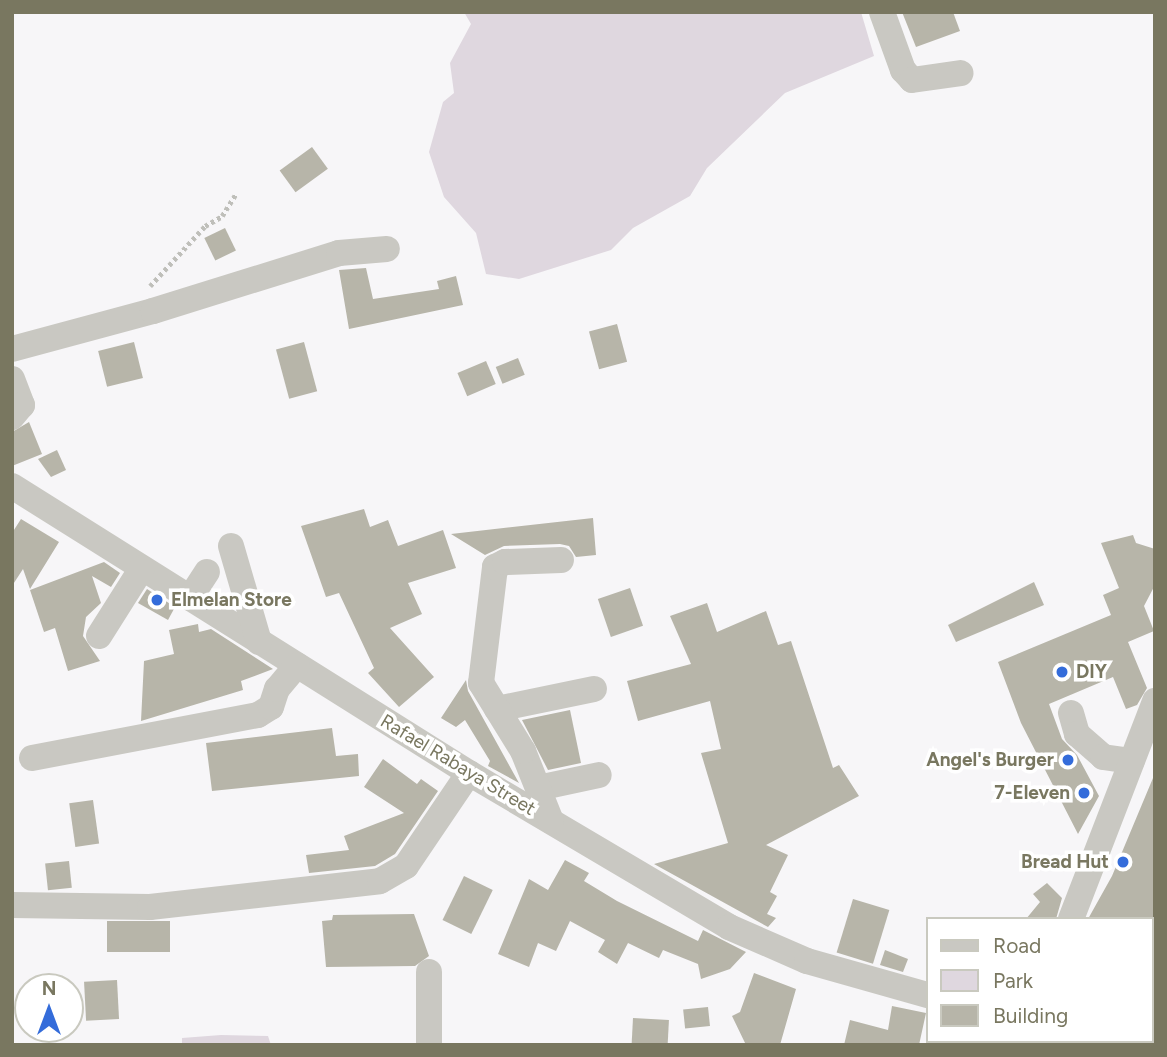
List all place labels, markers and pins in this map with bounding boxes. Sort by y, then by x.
place label: Elmelan Store [171,589,292,611]
marker: Elmelan Store [149,592,165,608]
place label: DIY [1076,661,1107,683]
marker: DIY [1054,664,1070,680]
place label: Angel's Burger [926,749,1054,771]
marker: Angel's Burger [1060,752,1076,768]
place label: 7-Eleven [994,782,1070,804]
marker: 7-Eleven [1076,785,1092,801]
place label: Bread Hut [1021,851,1109,873]
marker: Bread Hut [1115,854,1131,870]

